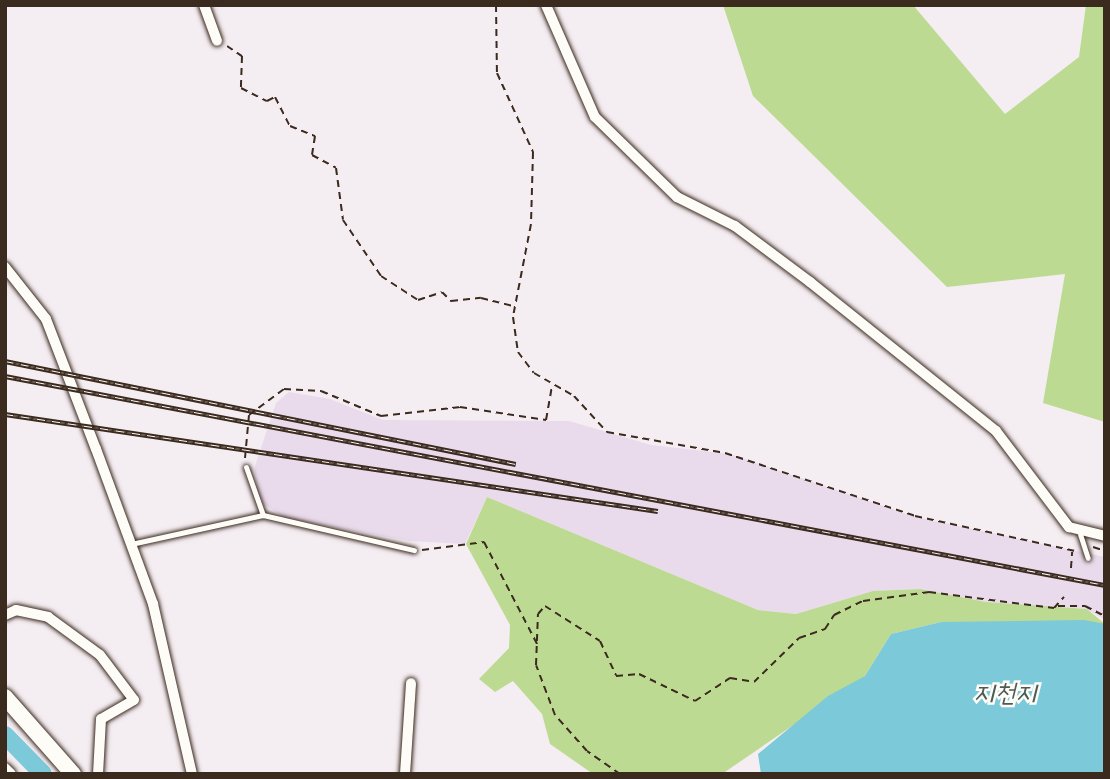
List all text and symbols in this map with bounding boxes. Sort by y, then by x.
water label: 지천지 [974,681,1036,713]

